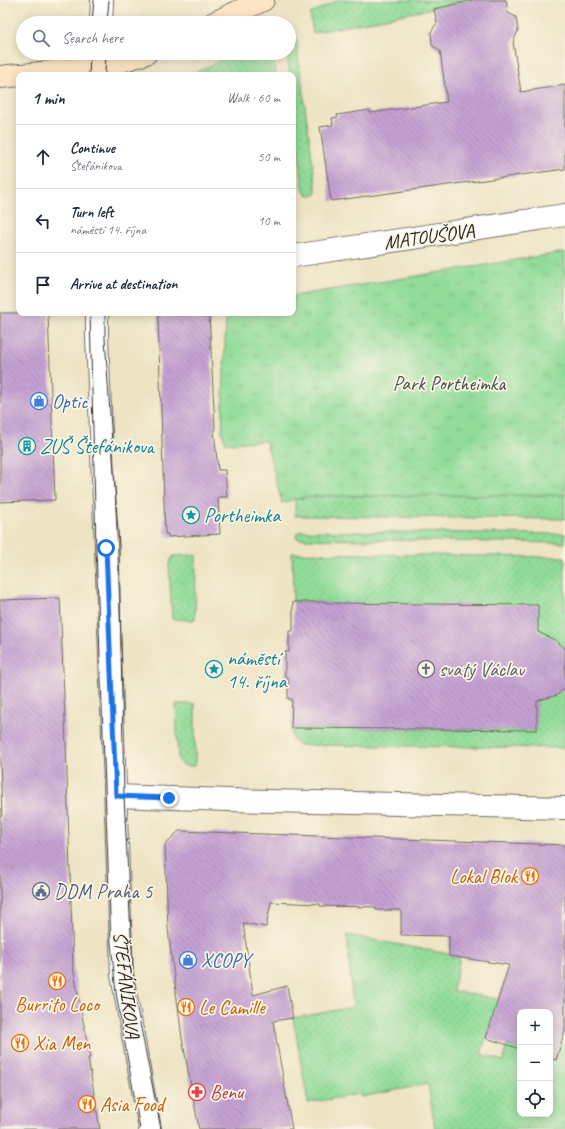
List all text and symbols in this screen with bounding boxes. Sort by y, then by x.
search box [16,16,296,60]
icon: search [30,27,52,49]
text: Search here [62,29,123,48]
text: 1 min [32,88,65,109]
text: Walk · 60 m [227,90,280,106]
text: Continue [70,139,115,158]
icon: ahead [32,146,54,168]
text: 50 m [258,149,280,165]
text: Štefánikova [70,158,122,174]
text: Turn left [70,203,113,222]
icon: left [32,210,54,232]
text: 10 m [258,213,280,229]
street label: MATOUŠOVA [382,218,477,255]
text: náměstí 14. října [70,222,146,238]
icon: arrive [32,274,54,296]
text: Arrive at destination [70,275,177,294]
park label: Park Portheimka [393,371,507,396]
place label: Optic [52,389,88,414]
shop icon: Optic [29,391,49,411]
place label: ZUŠ Štefánikova [40,434,156,459]
building icon: ZUŠ Štefánikova [17,436,37,456]
place label: Portheimka [204,503,281,528]
place icon: Portheimka [181,505,201,525]
route start [97,539,115,557]
place label: náměstí 14. října [227,646,288,694]
place label: svatý Václav [439,657,526,682]
place icon: náměstí 14. října [204,659,224,679]
church icon: svatý Václav [416,659,436,679]
route end [160,789,178,807]
place label: Lokal Blok [450,864,519,889]
restaurant icon: Lokal Blok [520,866,540,886]
place label: DDM Praha 5 [54,879,153,904]
public building icon: DDM Praha 5 [31,881,51,901]
street label: ŠTEFÁNIKOVA [108,930,146,1041]
place label: XCOPY [201,948,254,973]
shop icon: XCOPY [178,950,198,970]
restaurant icon: Burrito Loco [47,971,67,991]
place label: Burrito Loco [15,992,101,1017]
place label: Le Camille [199,995,266,1020]
restaurant icon: Le Camille [176,997,196,1017]
map controls [517,1009,553,1117]
button: + [517,1009,553,1045]
place label: Xia Men [33,1031,91,1056]
restaurant icon: Xia Men [10,1033,30,1053]
button: − [517,1045,553,1081]
place label: Benu [210,1080,245,1105]
button: locate [517,1081,553,1117]
pharmacy icon: Benu [187,1082,207,1102]
place label: Asia Food [100,1092,167,1117]
restaurant icon: Asia Food [77,1094,97,1114]

